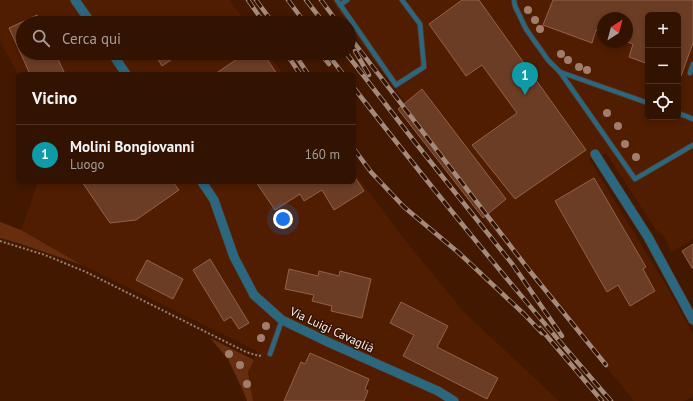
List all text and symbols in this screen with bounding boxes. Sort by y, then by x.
north arrow [597,12,633,48]
map controls [645,12,681,120]
button: + [645,12,681,48]
search box [16,16,356,60]
icon: search [30,27,52,49]
text: Cerca qui [62,29,121,48]
button: − [645,48,681,84]
pin: 1 [512,62,538,95]
button: locate [645,84,681,120]
text: Vicino [32,87,77,109]
text: Molini Bongiovanni [70,137,195,156]
text: 1 [41,146,49,163]
text: 160 m [305,146,340,163]
text: Luogo [70,156,104,173]
your location [273,209,293,229]
street label: Via Luigi Cavaglià [287,303,377,356]

